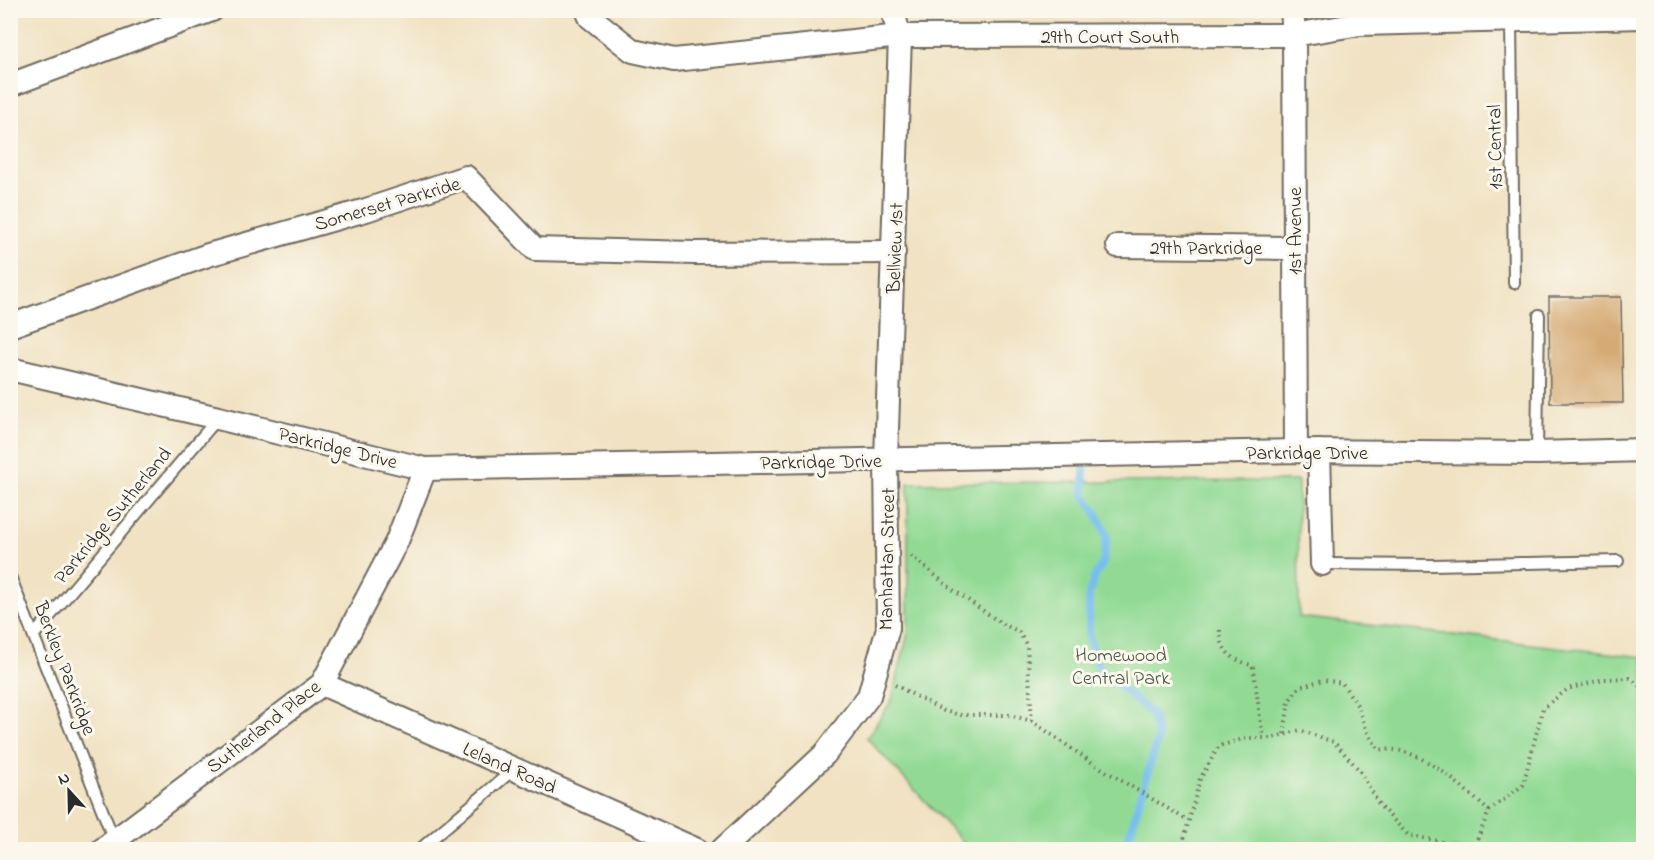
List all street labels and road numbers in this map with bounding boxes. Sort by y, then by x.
street label: 29th Court South [1041,24,1179,53]
street label: 1st Central [1481,104,1512,190]
street label: Somerset Parkride [311,171,464,240]
street label: 1st Avenue [1282,187,1311,275]
street label: Bellview 1st [880,202,913,295]
street label: 29th Parkridge [1150,235,1262,265]
street label: Parkridge Drive [275,421,400,479]
street label: Parkridge Drive [1246,440,1368,470]
street label: Parkridge Sutherland [48,442,181,592]
street label: Parkridge Drive [760,448,882,480]
street label: Manhattan Street [873,487,904,631]
street label: Berkley Parkridge [24,597,102,740]
street label: Sutherland Place [201,674,328,782]
street label: Leland Road [457,736,561,803]

